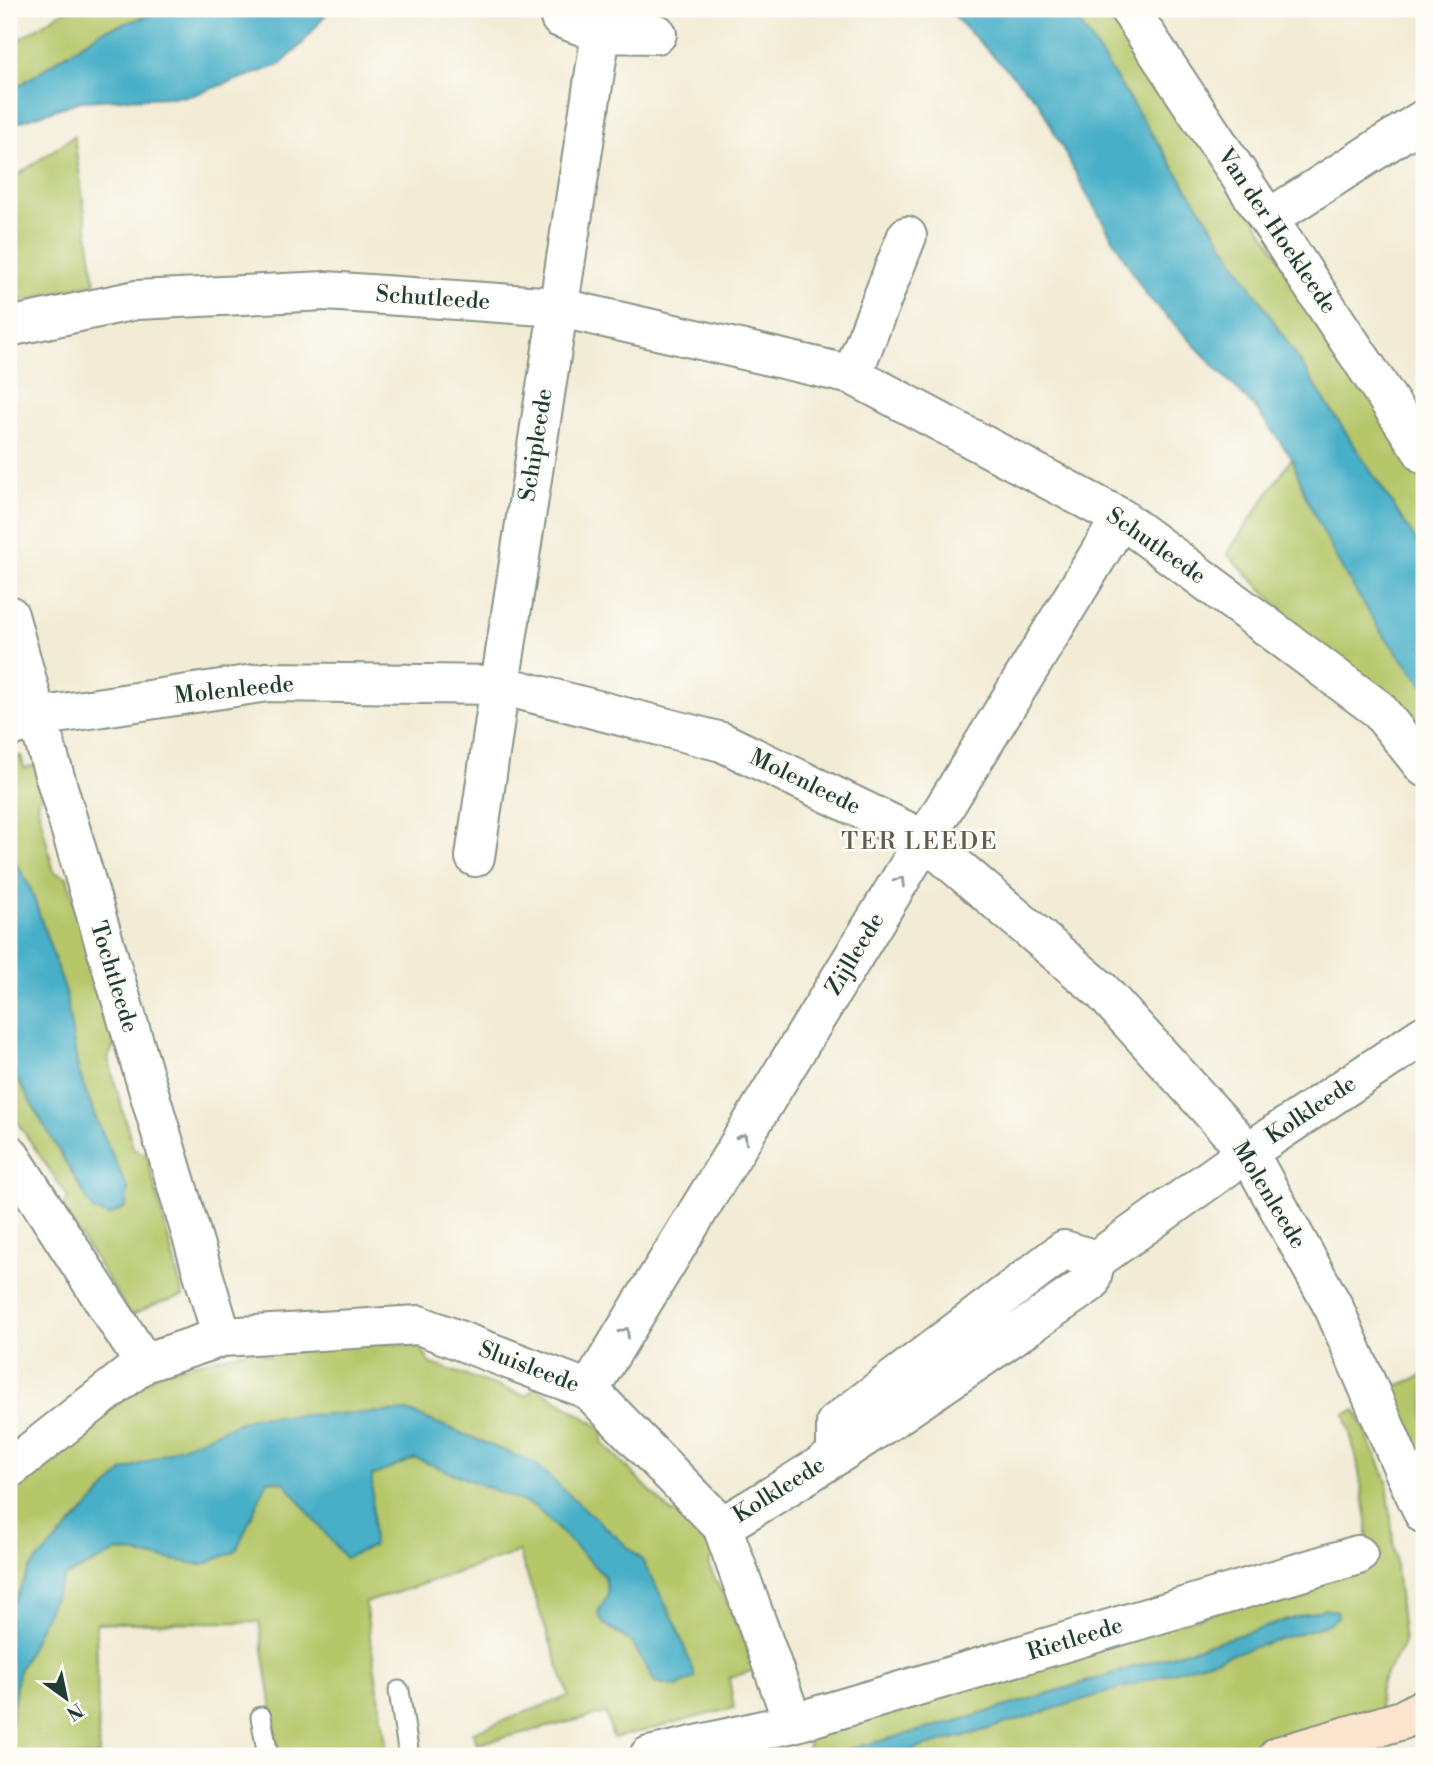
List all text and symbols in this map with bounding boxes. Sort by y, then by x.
street label: Van der Hoekleede [1211,142,1343,319]
street label: Schutleede [375,280,491,316]
street label: Schipleede [513,387,559,503]
street label: Schutleede [1101,502,1211,590]
street label: Molenleede [173,670,295,710]
street label: Molenleede [745,743,865,821]
district label: TER LEEDE [841,827,999,857]
one-way arrow [892,876,905,889]
street label: Zijlleede [820,908,890,1000]
street label: Tochtleede [84,918,144,1036]
street label: Kolkleede [1260,1070,1362,1150]
one-way arrow [735,1132,748,1145]
street label: Molenleede [1226,1136,1312,1254]
one-way arrow [616,1327,629,1340]
street label: Sluisleede [475,1335,583,1399]
street label: Kolkleede [728,1451,830,1529]
street label: Rietleede [1024,1611,1126,1667]
north arrow [32,1664,102,1734]
text: N [62,1697,88,1726]

